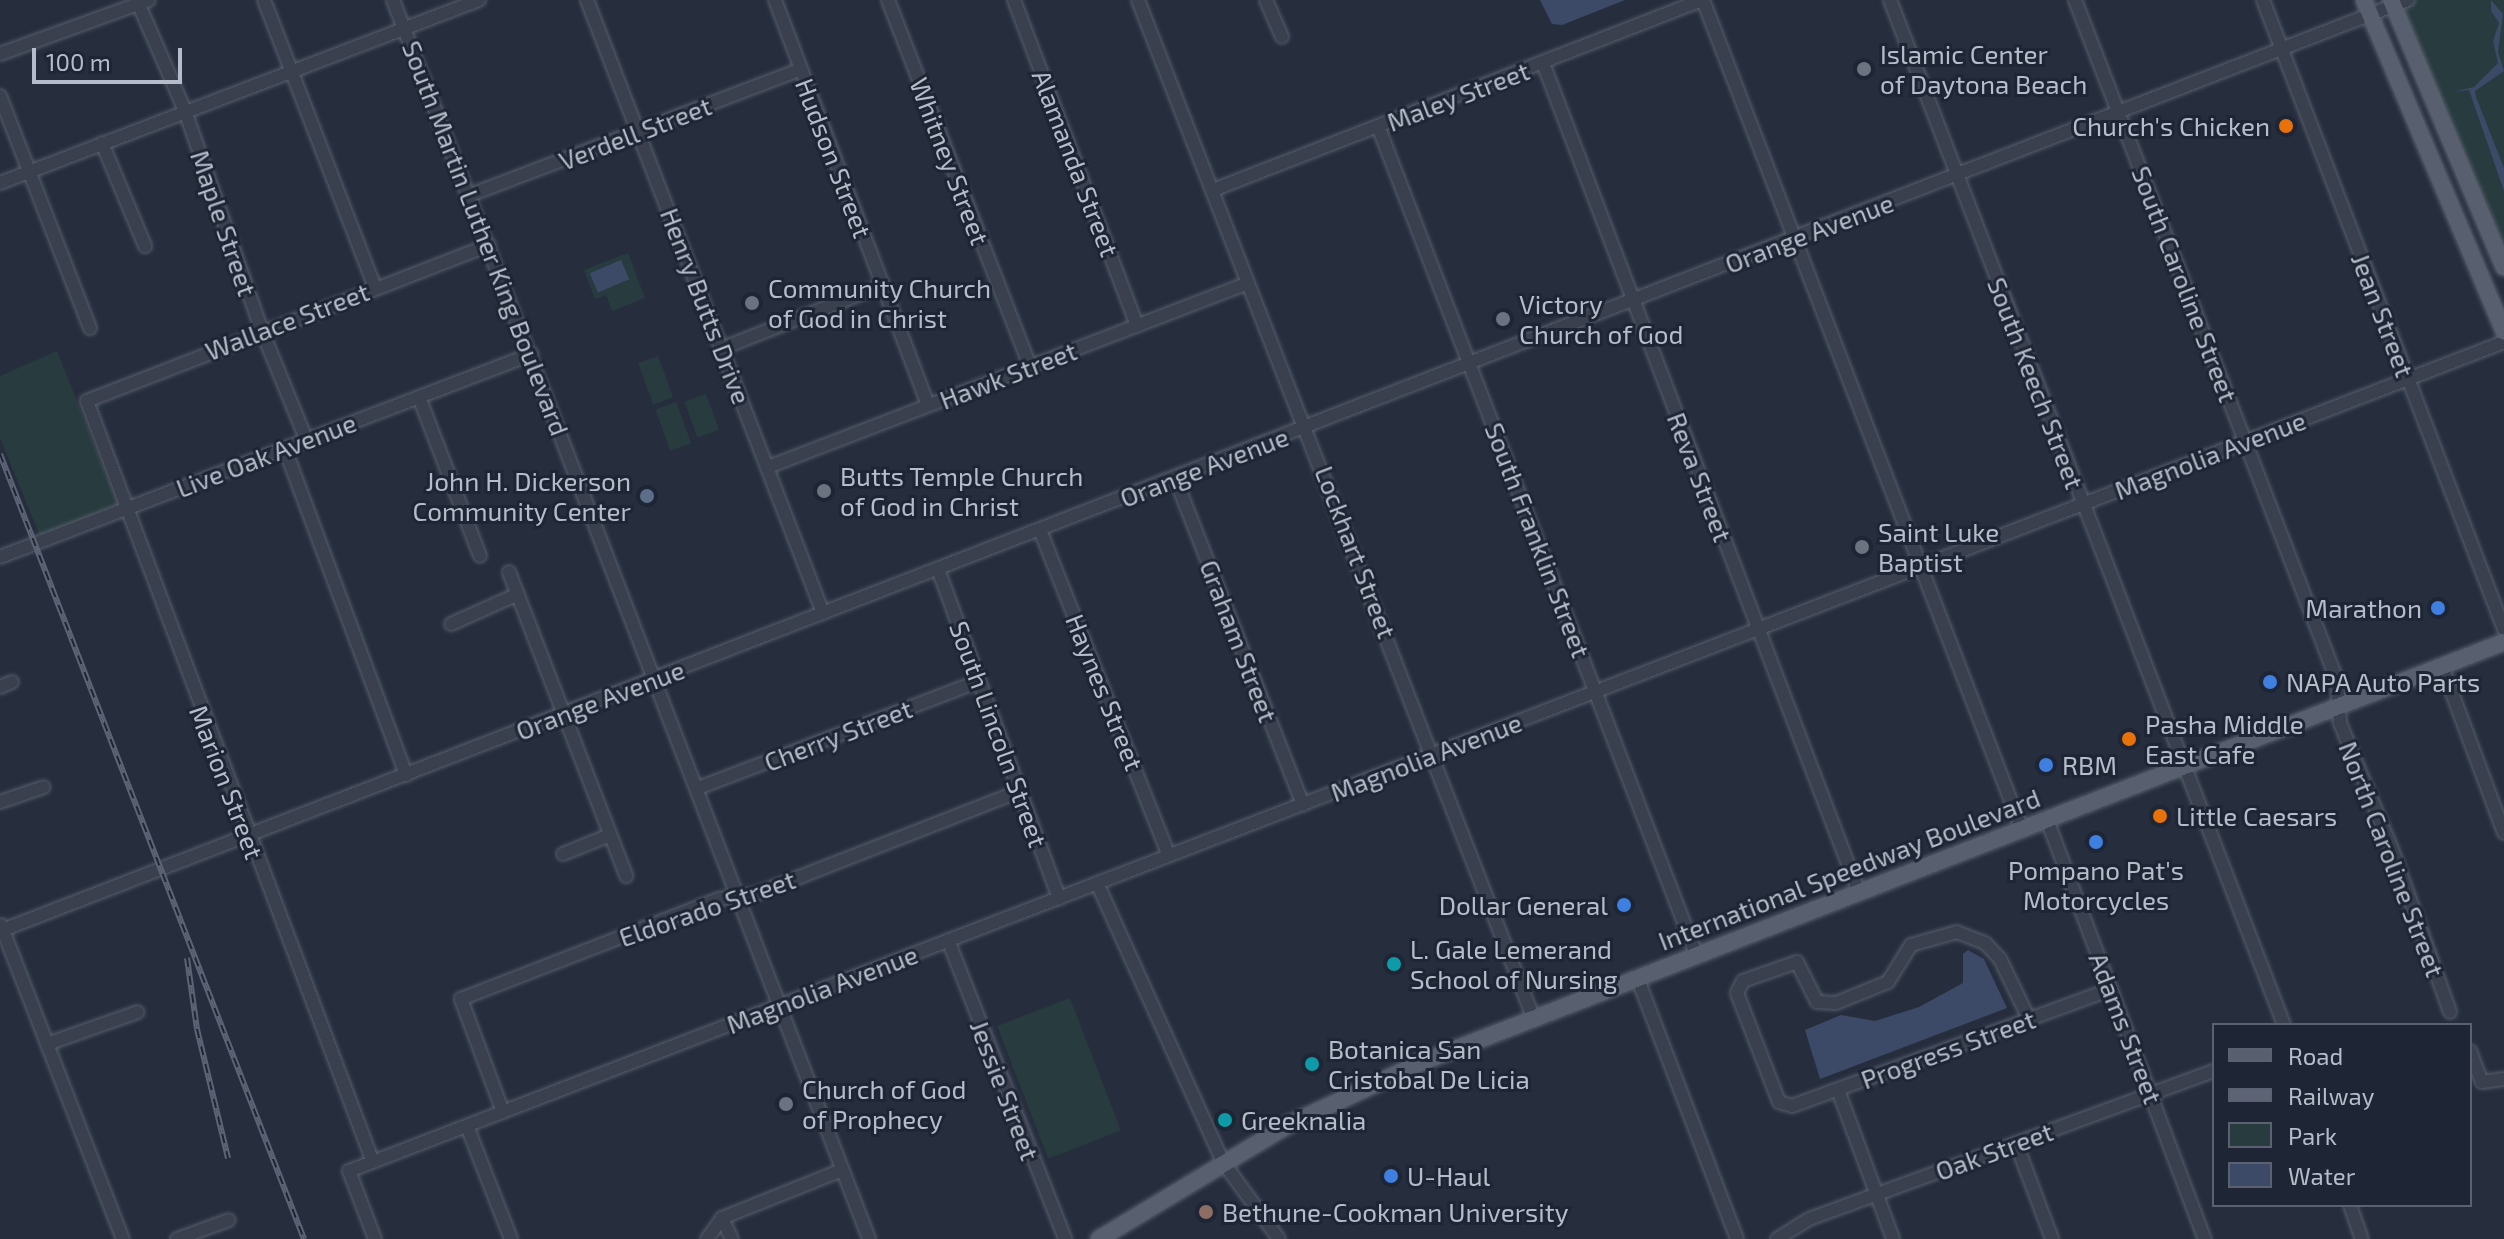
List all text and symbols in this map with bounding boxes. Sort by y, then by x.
scale bar [36,32,186,82]
street label: South Martin Luther King Boulevard [396,36,576,440]
place label: Islamic Center of Daytona Beach [1880,38,2088,100]
text: 100 m [46,47,111,76]
street label: Maley Street [1382,54,1534,138]
marker: Islamic Center of Daytona Beach [1855,60,1873,78]
street label: Alamanda Street [1026,65,1126,261]
street label: Whitney Street [904,73,996,249]
street label: Hudson Street [789,74,879,242]
street label: Verdell Street [554,90,716,176]
place label: Church's Chicken [2072,110,2270,142]
marker: Church's Chicken [2277,117,2295,135]
street label: Maple Street [185,146,263,300]
street label: South Caroline Street [2126,162,2244,406]
street label: Orange Avenue [1720,186,1898,280]
street label: Henry Butts Drive [654,203,758,409]
street label: Jean Street [2345,249,2421,381]
place label: Community Church of God in Christ [768,272,992,334]
street label: South Keech Street [1981,273,2091,493]
street label: Wallace Street [201,275,373,367]
place label: Victory Church of God [1519,288,1684,350]
marker: Community Church of God in Christ [743,294,761,312]
marker: Victory Church of God [1494,310,1512,328]
street label: Hawk Street [935,335,1081,415]
street label: Magnolia Avenue [2110,404,2310,506]
street label: Live Oak Avenue [171,406,361,504]
street label: Reva Street [1661,408,1739,546]
street label: South Franklin Street [1479,418,1597,662]
street label: Orange Avenue [1115,420,1293,514]
place label: Butts Temple Church of God in Christ [840,460,1084,522]
street label: Lockhart Street [1309,462,1403,642]
place label: John H. Dickerson Community Center [412,465,631,526]
marker: Butts Temple Church of God in Christ [815,482,833,500]
marker: John H. Dickerson Community Center [638,487,656,505]
place label: Saint Luke Baptist [1878,516,1999,578]
marker: Saint Luke Baptist [1853,538,1871,556]
street label: Graham Street [1194,555,1284,727]
place label: Marathon [2305,592,2422,624]
marker: Marathon [2429,599,2447,617]
street label: Haynes Street [1059,609,1151,775]
street label: South Lincoln Street [944,617,1054,851]
street label: Orange Avenue [511,653,689,747]
place label: NAPA Auto Parts [2286,666,2481,698]
marker: NAPA Auto Parts [2261,673,2279,691]
street label: Cherry Street [759,692,917,778]
street label: Marion Street [183,701,271,863]
street label: Magnolia Avenue [1326,706,1526,808]
place label: Pasha Middle East Cafe [2145,708,2304,770]
marker: Pasha Middle East Cafe [2120,730,2138,748]
street label: North Caroline Street [2333,737,2451,981]
place label: RBM [2062,749,2117,781]
marker: RBM [2037,756,2055,774]
street label: International Speedway Boulevard [1653,781,2045,957]
place label: Little Caesars [2176,800,2337,832]
marker: Little Caesars [2151,807,2169,825]
marker: Pompano Pat's Motorcycles [2087,833,2105,851]
place label: Pompano Pat's Motorcycles [2008,854,2184,916]
street label: Eldorado Street [615,863,799,953]
place label: Dollar General [1438,889,1608,921]
marker: Dollar General [1615,896,1633,914]
place label: L. Gale Lemerand School of Nursing [1410,933,1619,994]
street label: Magnolia Avenue [722,938,922,1040]
street label: Adams Street [2083,948,2169,1108]
marker: L. Gale Lemerand School of Nursing [1385,955,1403,973]
street label: Progress Street [1857,1003,2039,1095]
street label: Jessie Street [964,1015,1046,1165]
legend [2212,1023,2472,1207]
place label: Botanica San Cristobal De Licia [1328,1033,1530,1094]
text: Road [2288,1041,2343,1070]
marker: Botanica San Cristobal De Licia [1303,1055,1321,1073]
place label: Church of God of Prophecy [802,1073,967,1134]
text: Railway [2288,1081,2374,1110]
marker: Church of God of Prophecy [777,1095,795,1113]
place label: Greeknalia [1241,1104,1366,1136]
marker: Greeknalia [1216,1111,1234,1129]
street label: Oak Street [1931,1115,2057,1187]
text: Park [2288,1121,2337,1150]
place label: U-Haul [1407,1160,1490,1192]
text: Water [2288,1161,2355,1190]
marker: U-Haul [1382,1167,1400,1185]
place label: Bethune-Cookman University [1222,1196,1568,1228]
marker: Bethune-Cookman University [1197,1203,1215,1221]

